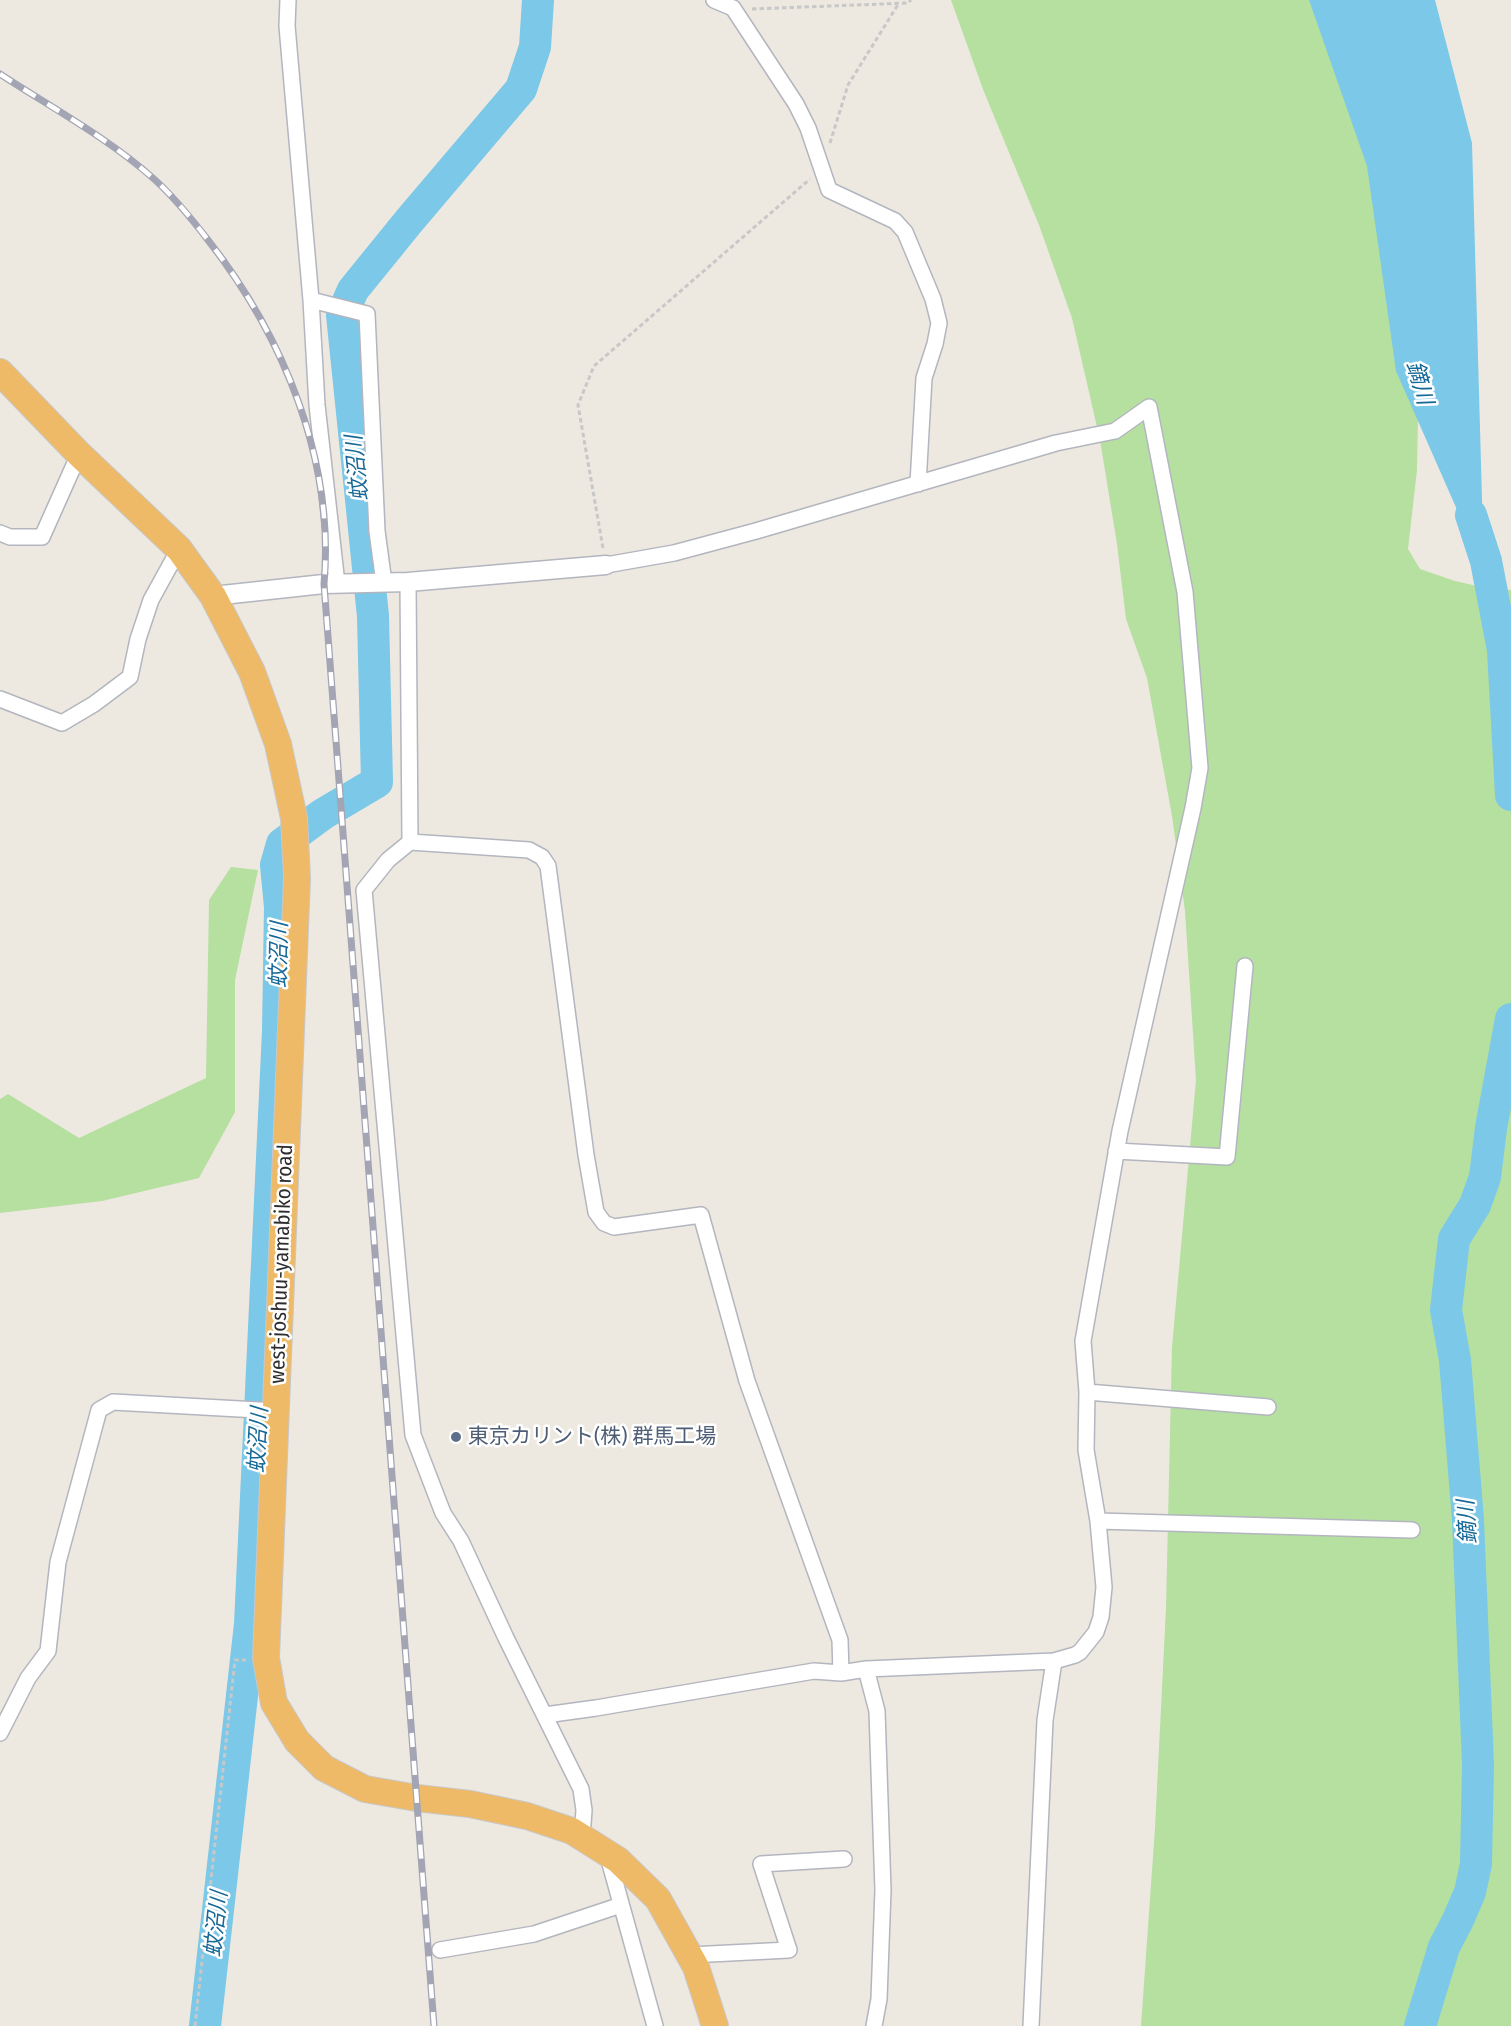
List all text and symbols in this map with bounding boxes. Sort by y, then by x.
water label: 鏑川 [1400,358,1438,408]
water label: 蚊沼川 [341,434,375,502]
water label: 蚊沼川 [266,922,294,988]
street label: west-joshuu-yamabiko road [265,1144,299,1384]
water label: 蚊沼川 [244,1406,274,1474]
place label: 東京カリント(株) 群馬工場 [468,1424,716,1450]
marker: 東京カリント(株) 群馬工場 [449,1430,463,1444]
water label: 鏑川 [1453,1499,1483,1545]
water label: 蚊沼川 [200,1890,234,1958]

